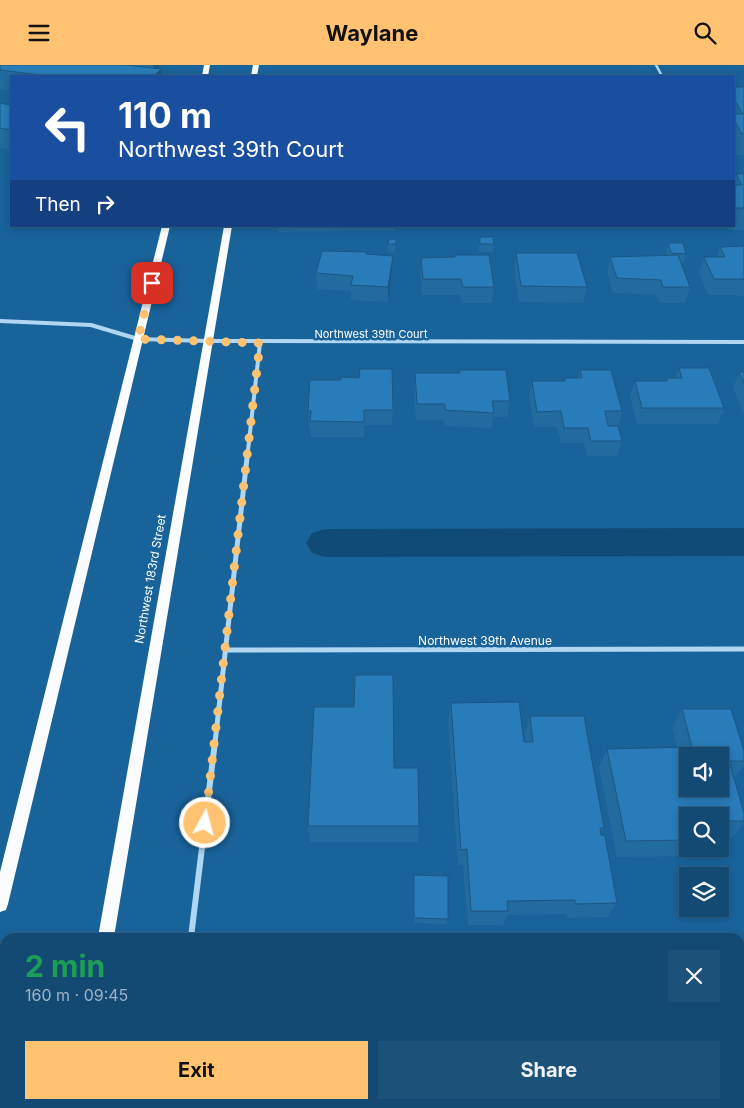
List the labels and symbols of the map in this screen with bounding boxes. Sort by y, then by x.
pin [131,262,173,304]
street label: Northwest 39th Court [314,327,428,341]
street label: Northwest 183rd Street [131,513,169,645]
street label: Northwest 39th Avenue [418,633,552,648]
position arrow [178,796,230,848]

